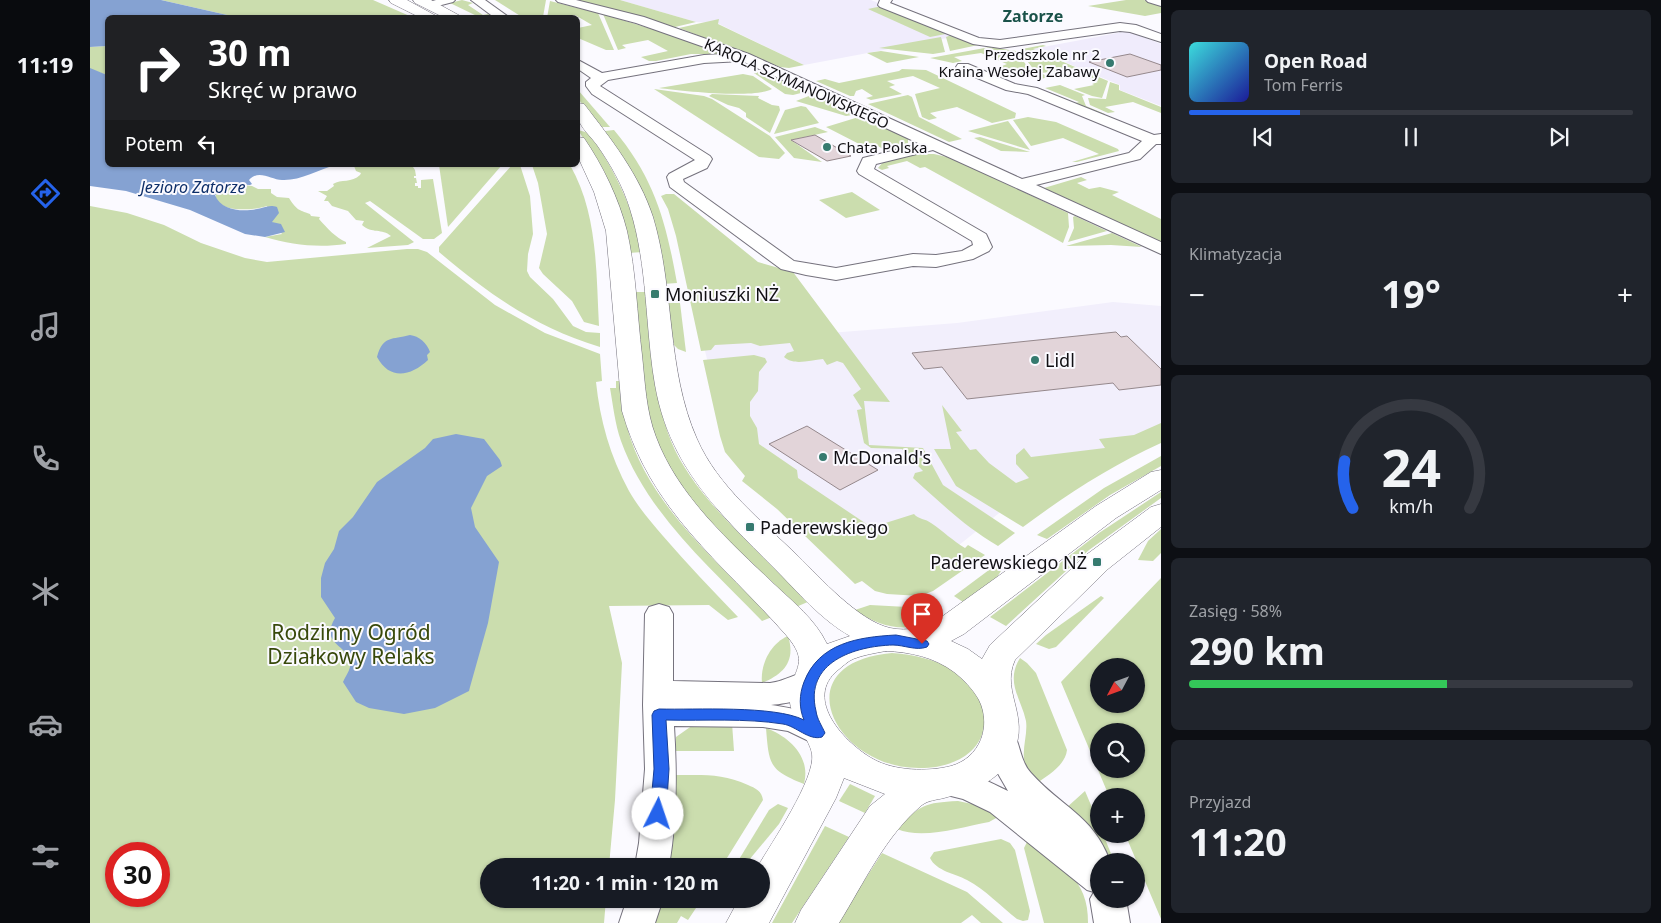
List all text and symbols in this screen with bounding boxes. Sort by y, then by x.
district label: Zatorze [1003,5,1063,27]
text: 30 m [208,29,291,76]
street label: KAROLA SZYMANOWSKIEGO [701,33,893,133]
icon: right [125,35,190,100]
place label: Przedszkole nr 2 Kraina Wesołej Zabawy [938,44,1100,81]
text: Open Road [1264,48,1367,74]
text: 11:19 [17,49,73,79]
marker: Przedszkole nr 2 Kraina Wesołej Zabawy [1104,57,1116,69]
text: Skręć w prawo [208,74,357,104]
text: Tom Ferris [1264,74,1343,96]
icon: previous [1249,123,1277,151]
icon: pause [1397,123,1425,151]
icon: next [1545,123,1573,151]
icon: left [193,130,221,158]
text: Potem [125,131,183,157]
place label: Chata Polska [837,137,928,157]
marker: Chata Polska [821,141,833,153]
icon: directions [28,176,63,211]
water label: Jezioro Zatorze [137,176,246,198]
text: Klimatyzacja [1189,243,1282,265]
text: 19° [1381,267,1441,319]
text: − [1189,275,1205,313]
text: + [1617,275,1633,313]
place label: Moniuszki NŻ [665,282,779,306]
marker: Moniuszki NŻ [649,288,661,300]
icon: music [28,309,63,344]
place label: Lidl [1045,348,1075,372]
marker: Lidl [1029,354,1041,366]
text: 24 [1381,431,1441,502]
icon: phone [28,441,63,476]
place label: McDonald's [833,445,931,469]
marker: McDonald's [817,451,829,463]
text: km/h [1389,494,1433,518]
place label: Paderewskiego [760,515,888,539]
marker: Paderewskiego [744,521,756,533]
place label: Paderewskiego NŻ [930,550,1087,574]
marker: Paderewskiego NŻ [1091,556,1103,568]
icon: climate [28,574,63,609]
pin [901,593,943,644]
icon: arrive [908,600,936,628]
text: Zasięg · 58% [1189,600,1282,622]
park label: Rodzinny Ogród Działkowy Relaks [267,618,435,670]
text: 290 km [1189,624,1325,676]
north arrow [1090,658,1145,712]
map controls [1090,658,1145,908]
icon: car [28,707,63,742]
button: search [1090,723,1145,778]
position arrow [631,787,683,839]
button: + [1090,788,1145,843]
text: Przyjazd [1189,791,1251,813]
text: 11:20 [1189,815,1287,867]
icon: filters [28,839,63,874]
speed limit sign: 30 [105,842,170,907]
button: − [1090,853,1145,908]
text: 11:20 · 1 min · 120 m [531,870,719,896]

